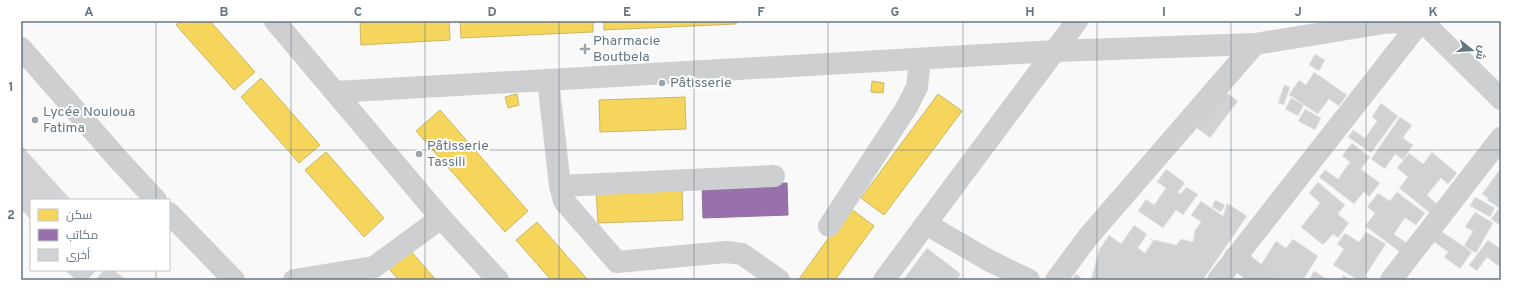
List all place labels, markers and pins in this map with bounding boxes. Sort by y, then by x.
place label: Pharmacie Boutbela [593,33,660,66]
marker: Pharmacie Boutbela [580,44,590,54]
place label: Pâtisserie [670,75,732,92]
marker: Pâtisserie [657,78,667,88]
place label: Lycée Nouioua Fatima [43,104,135,137]
marker: Lycée Nouioua Fatima [30,115,40,125]
place label: Pâtisserie Tassili [427,138,489,171]
marker: Pâtisserie Tassili [414,149,424,159]

